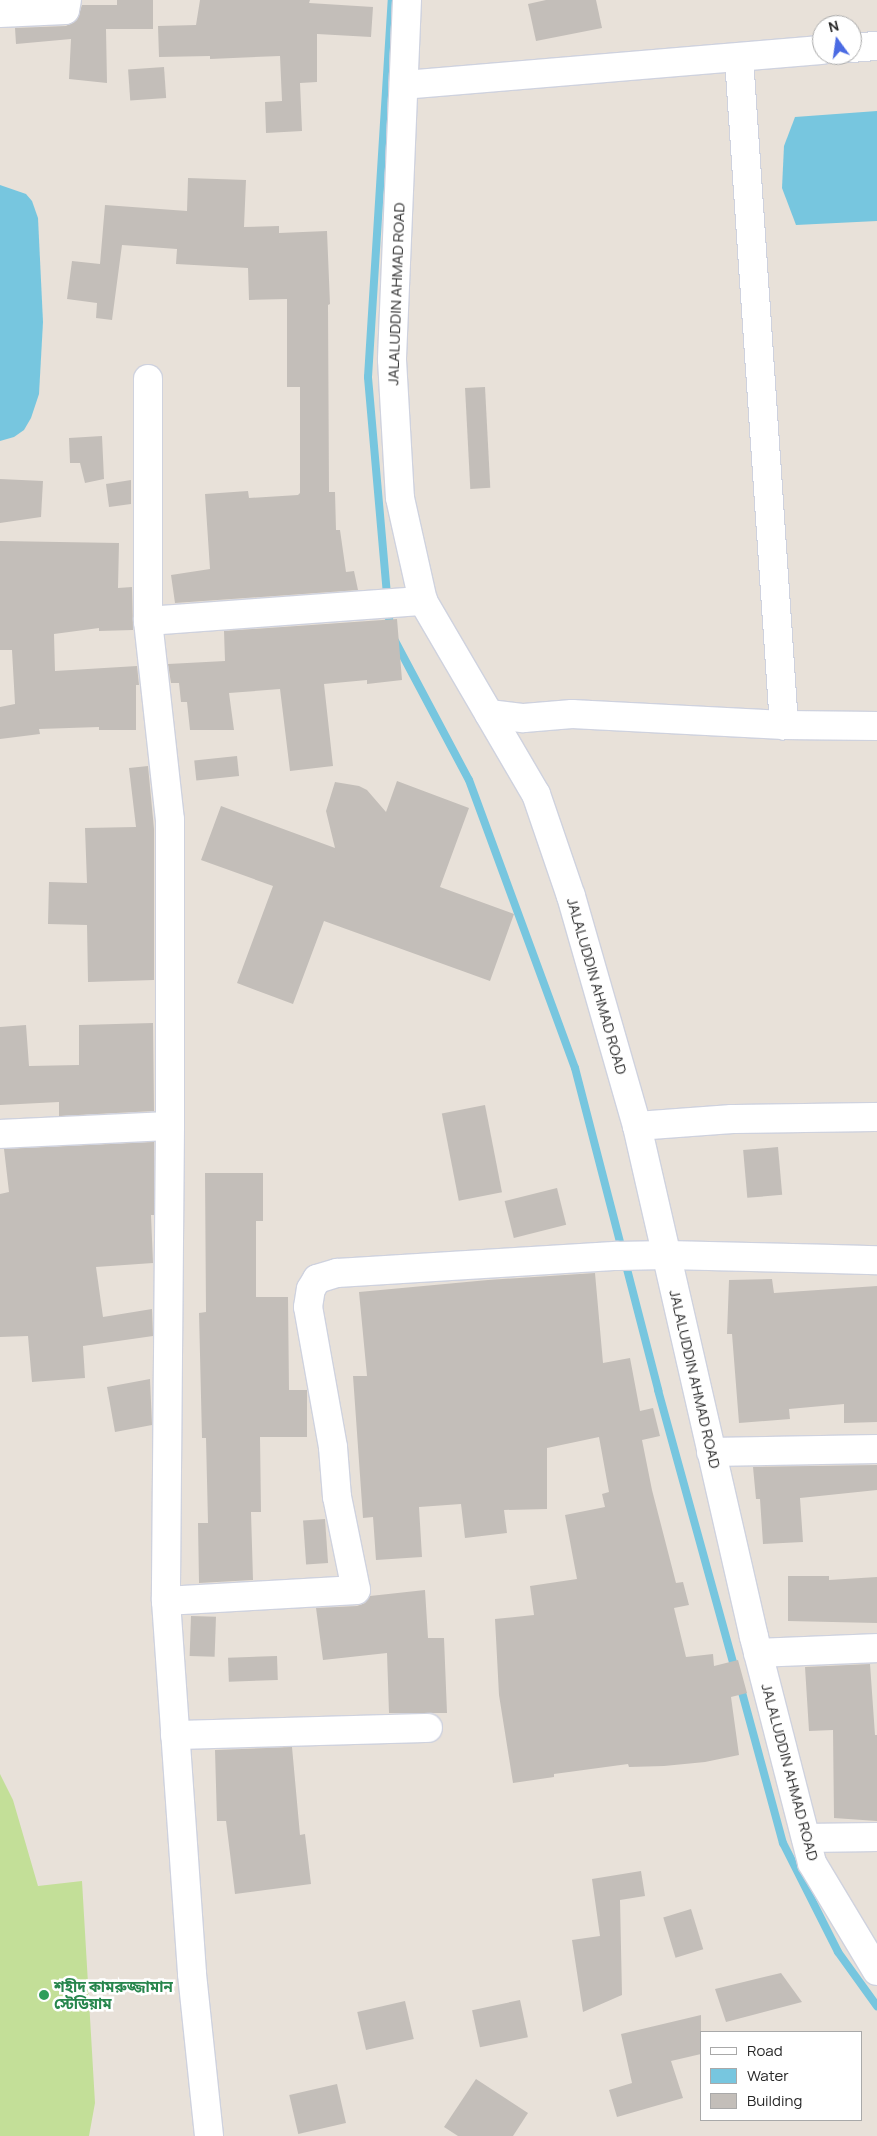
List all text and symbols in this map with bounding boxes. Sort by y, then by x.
north arrow [812,15,862,65]
text: N [826,15,841,36]
street label: JALALUDDIN AHMAD ROAD [384,202,408,386]
street label: JALALUDDIN AHMAD ROAD [563,896,631,1076]
street label: JALALUDDIN AHMAD ROAD [666,1288,724,1470]
street label: JALALUDDIN AHMAD ROAD [758,1681,822,1863]
place label: শহীদ কামরুজ্জামান স্টেডিয়াম [54,1977,173,2012]
marker: শহীদ কামরুজ্জামান স্টেডিয়াম [38,1989,50,2001]
legend [700,2031,862,2121]
text: Road [747,2040,783,2061]
text: Water [747,2065,789,2086]
text: Building [747,2090,802,2111]

